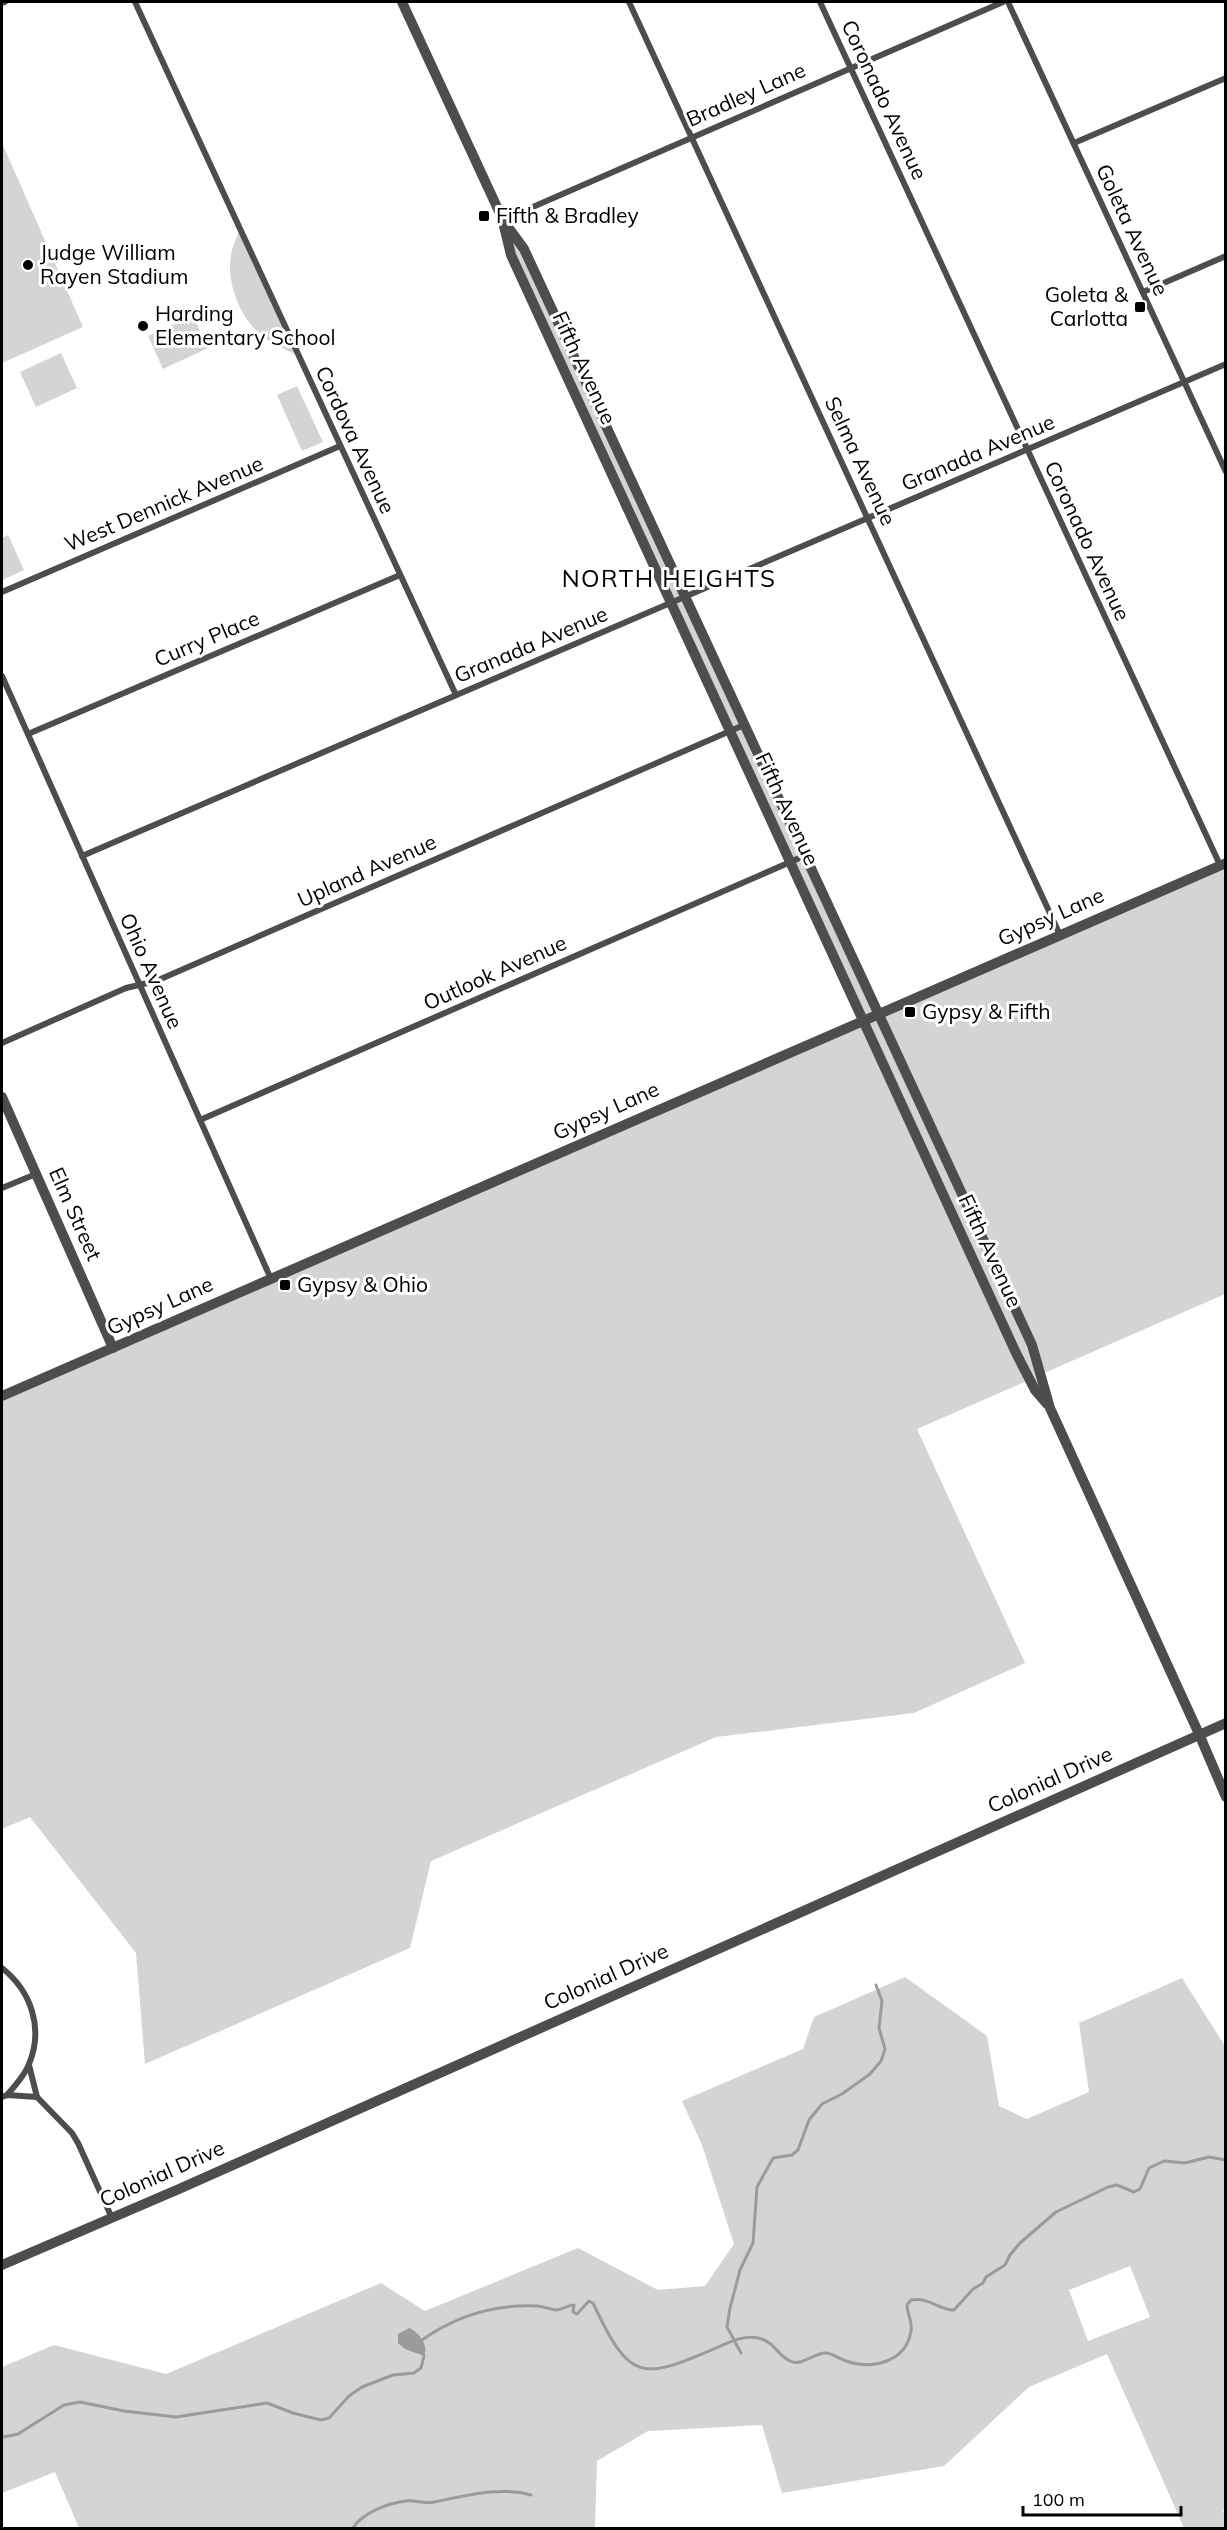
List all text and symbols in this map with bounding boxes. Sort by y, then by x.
street label: Coronado Avenue [837,16,933,184]
street label: Bradley Lane [682,56,809,132]
street label: Goleta Avenue [1091,160,1175,300]
place label: Fifth & Bradley [496,202,639,228]
marker: Fifth & Bradley [477,209,491,223]
place label: Judge William Rayen Stadium [40,239,188,289]
marker: Judge William Rayen Stadium [21,258,35,272]
place label: Goleta & Carlotta [1045,281,1129,331]
place label: Harding Elementary School [155,300,336,350]
marker: Goleta & Carlotta [1133,300,1147,314]
street label: Fifth Avenue [547,307,622,428]
marker: Harding Elementary School [136,319,150,333]
street label: Cordova Avenue [310,362,401,517]
street label: Selma Avenue [820,392,902,529]
street label: Granada Avenue [897,408,1058,496]
street label: West Dennick Avenue [60,449,267,557]
street label: Coronado Avenue [1040,457,1136,625]
district label: NORTH HEIGHTS [562,563,776,593]
street label: Granada Avenue [450,600,611,688]
street label: Curry Place [150,604,263,672]
street label: Fifth Avenue [750,748,825,869]
street label: Upland Avenue [293,828,440,912]
street label: Gypsy Lane [993,881,1108,951]
street label: Ohio Avenue [115,909,189,1033]
street label: Outlook Avenue [419,929,570,1015]
place label: Gypsy & Fifth [922,998,1051,1024]
marker: Gypsy & Fifth [903,1005,917,1019]
street label: Gypsy Lane [548,1075,663,1145]
street label: Elm Street [44,1163,108,1264]
street label: Fifth Avenue [953,1190,1028,1311]
street label: Gypsy Lane [102,1270,217,1340]
place label: Gypsy & Ohio [297,1271,428,1297]
marker: Gypsy & Ohio [278,1278,292,1292]
street label: Colonial Drive [983,1740,1116,1818]
street label: Colonial Drive [539,1937,672,2015]
street label: Colonial Drive [95,2134,228,2212]
scale bar [1023,2479,1180,2517]
text: 100 m [1032,2488,1085,2511]

